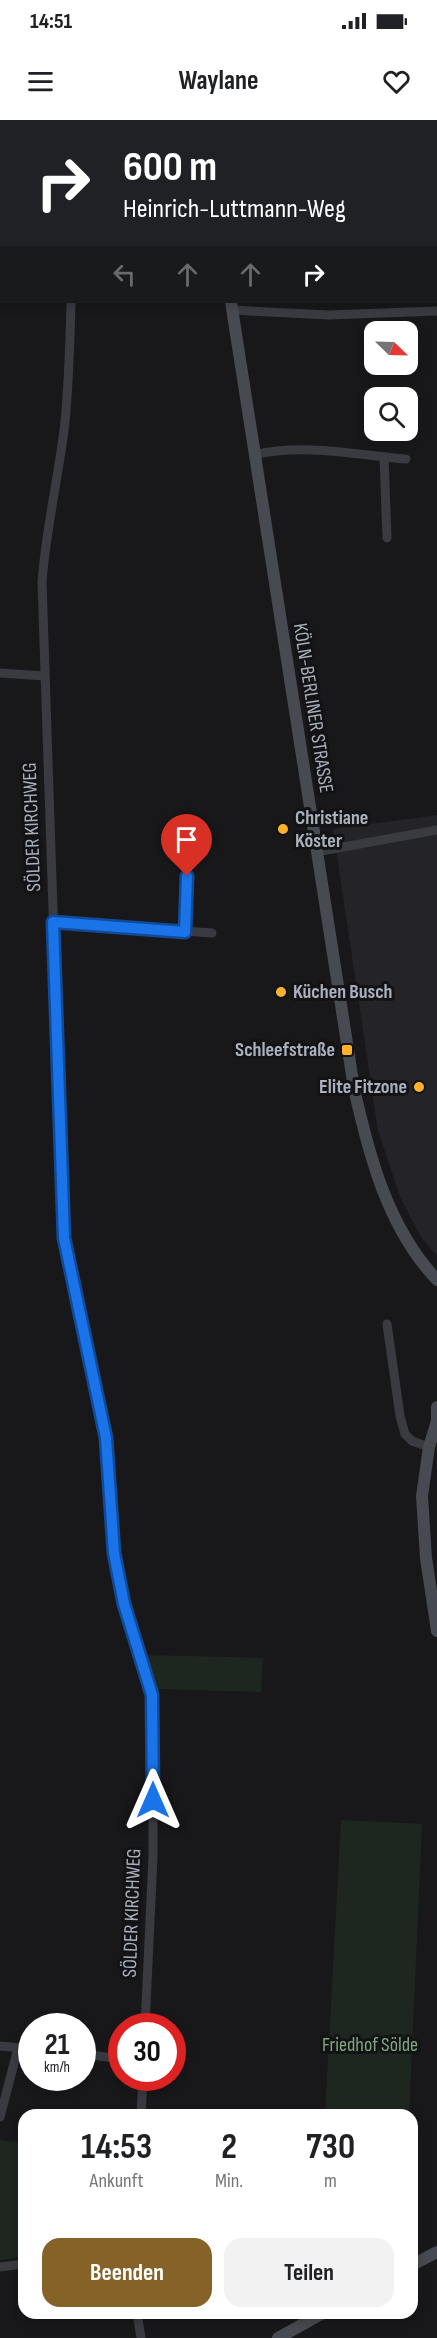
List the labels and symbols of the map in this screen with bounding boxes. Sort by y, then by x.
north arrow [364,321,418,375]
street label: KÖLN-BERLINER STRASSE [288,621,338,795]
street label: SÖLDER KIRCHWEG [18,762,46,892]
place label: Christiane Köster [295,806,368,853]
pin [161,814,212,876]
marker: Christiane Köster [276,822,290,836]
place label: Küchen Busch [293,980,392,1004]
marker: Küchen Busch [274,985,288,999]
place label: Schleefstraße [235,1038,335,1062]
marker: Schleefstraße [340,1043,354,1057]
place label: Elite Fitzone [319,1075,407,1099]
marker: Elite Fitzone [412,1080,426,1094]
position arrow [121,1768,185,1832]
street label: SÖLDER KIRCHWEG [118,1848,146,1978]
speed limit sign: 30 [108,2013,186,2091]
park label: Friedhof Sölde [322,2033,418,2057]

